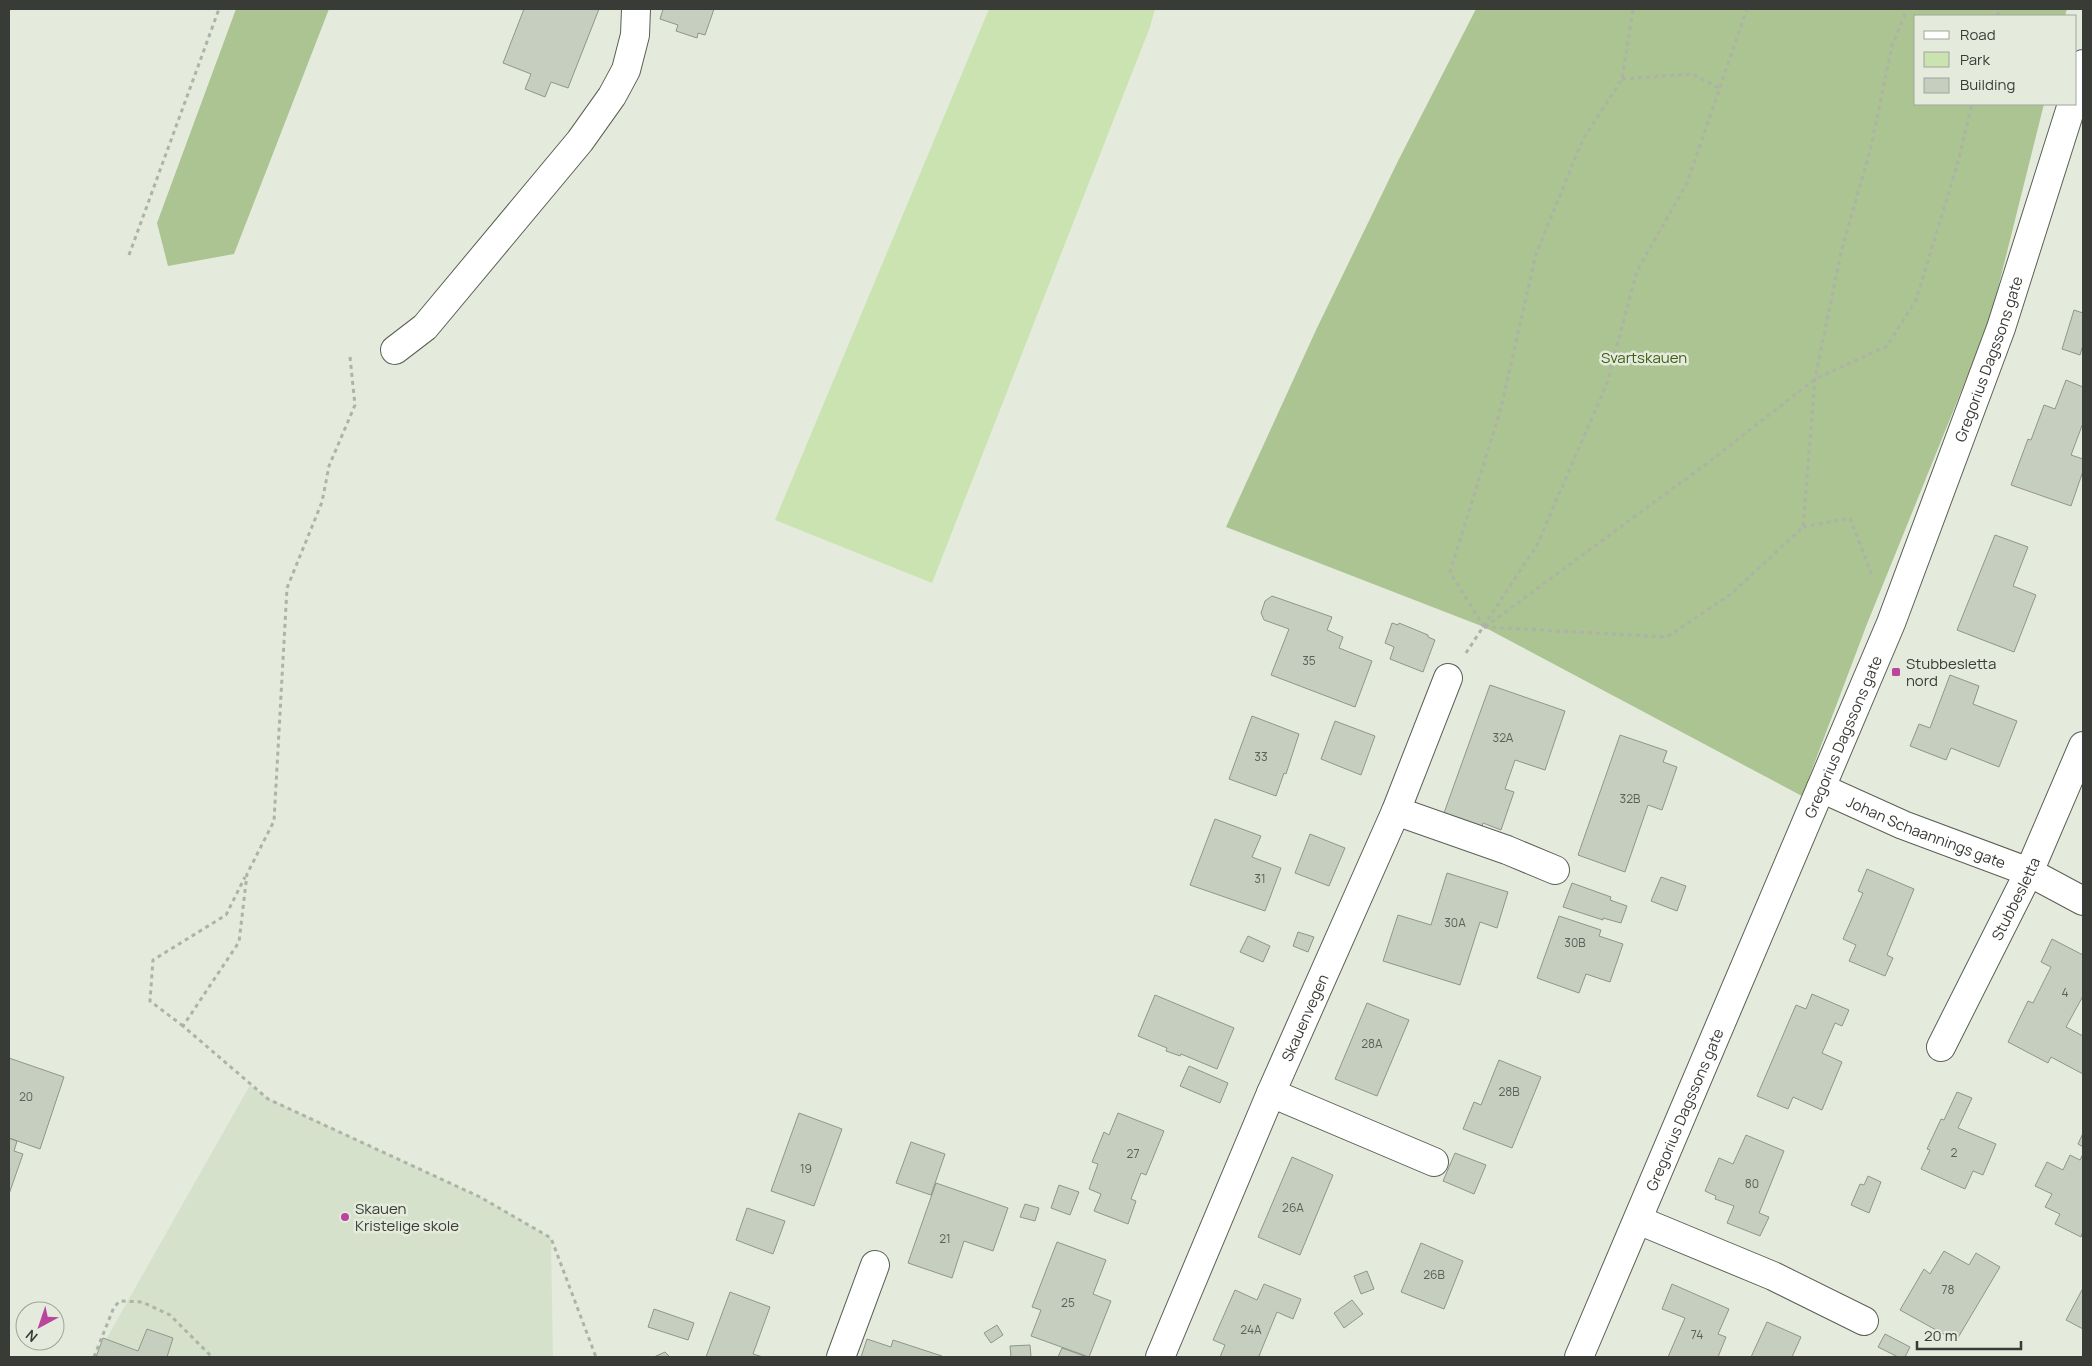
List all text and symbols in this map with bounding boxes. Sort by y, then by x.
legend [1914,15,2077,105]
text: Road [1960,24,1996,45]
text: Park [1960,49,1990,70]
text: Building [1960,74,2015,95]
street label: Gregorius Dagssons gate [1949,273,2027,445]
park label: Svartskauen [1601,347,1687,368]
house number: 35 [1302,652,1316,669]
street label: Gregorius Dagssons gate [1799,652,1887,821]
place label: Stubbesletta nord [1906,653,1996,691]
marker: Stubbesletta nord [1890,666,1902,678]
house number: 32A [1493,729,1514,746]
house number: 33 [1254,748,1268,765]
house number: 32B [1620,790,1640,807]
street label: Johan Schaannings gate [1843,790,2009,873]
street label: Stubbesletta [1986,854,2045,944]
house number: 31 [1254,870,1266,887]
house number: 30A [1444,914,1466,931]
house number: 30B [1564,934,1586,951]
street label: Skauenvegen [1276,970,1333,1065]
house number: 4 [2061,984,2069,1001]
street label: Gregorius Dagssons gate [1640,1025,1728,1194]
house number: 28A [1361,1035,1383,1052]
house number: 28B [1498,1083,1520,1100]
house number: 20 [19,1088,33,1105]
house number: 2 [1951,1144,1958,1161]
house number: 27 [1127,1145,1139,1162]
house number: 19 [800,1160,812,1177]
house number: 80 [1745,1175,1759,1192]
place label: Skauen Kristelige skole [355,1198,459,1236]
house number: 26A [1282,1199,1304,1216]
marker: Skauen Kristelige skole [339,1211,351,1223]
house number: 21 [939,1230,951,1247]
house number: 26B [1423,1266,1445,1283]
house number: 78 [1942,1281,1955,1298]
house number: 25 [1061,1294,1075,1311]
north arrow [15,1301,65,1351]
scale bar [1917,1318,2021,1350]
house number: 24A [1240,1321,1262,1338]
text: 20 m [1924,1325,1957,1346]
text: N [21,1326,41,1347]
house number: 74 [1691,1326,1703,1343]

